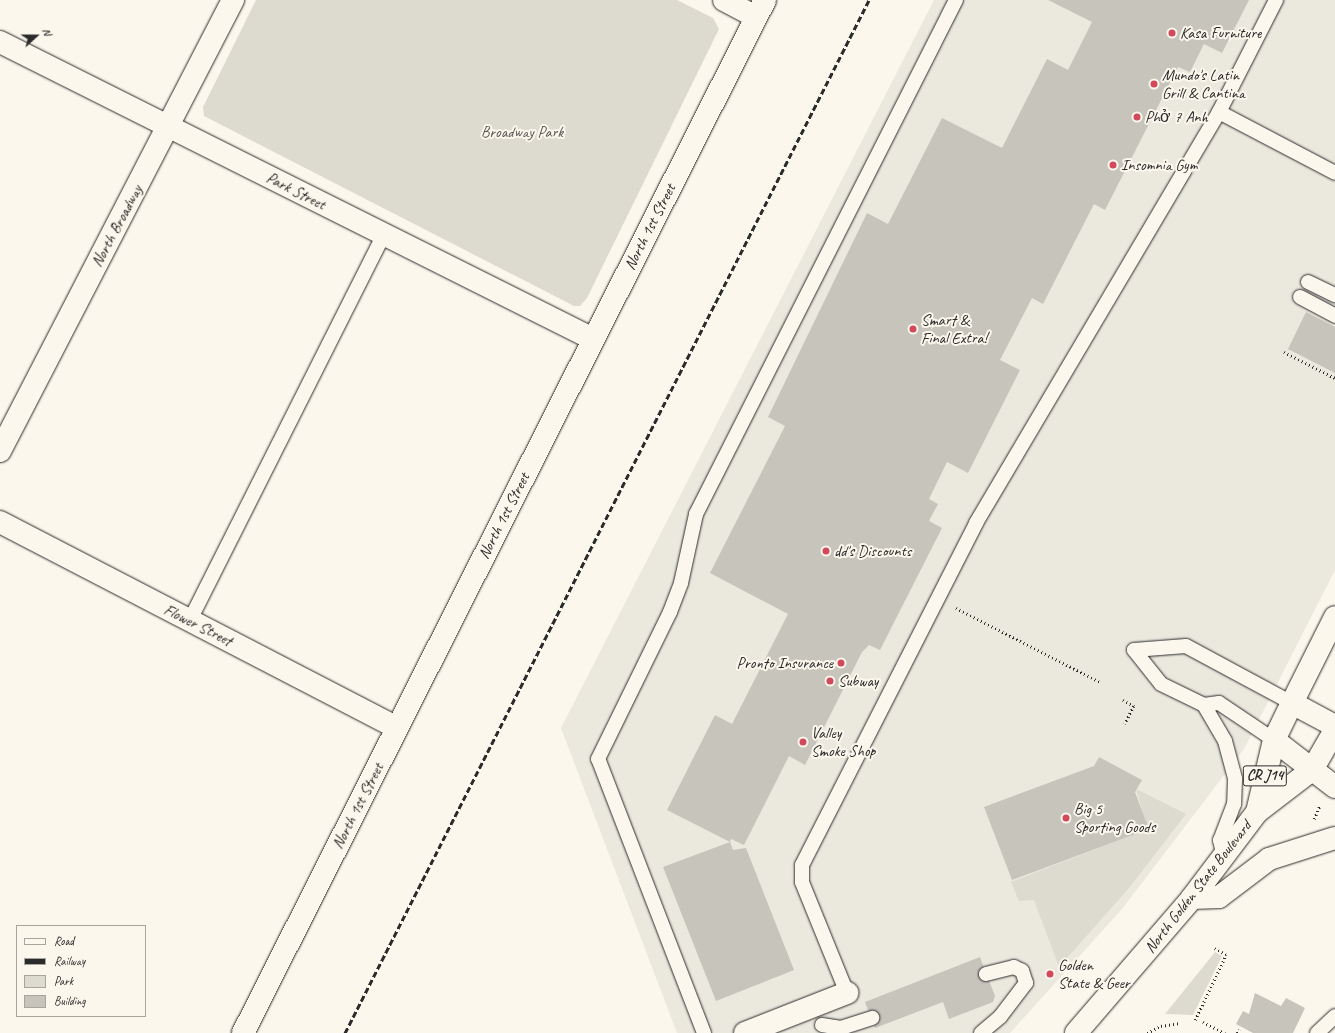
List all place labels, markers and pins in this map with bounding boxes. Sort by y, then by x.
place label: Kasa Furniture [1180,23,1261,43]
marker: Kasa Furniture [1167,28,1177,38]
place label: Mundo's Latin Grill & Cantina [1162,65,1245,103]
marker: Mundo's Latin Grill & Cantina [1149,79,1159,89]
place label: Phở 7 Anh [1145,107,1208,127]
marker: Phở 7 Anh [1132,112,1142,122]
place label: Insomnia Gym [1121,155,1198,175]
marker: Insomnia Gym [1108,160,1118,170]
place label: Smart & Final Extra! [921,310,987,348]
marker: Smart & Final Extra! [908,324,918,334]
place label: dd's Discounts [834,541,911,561]
marker: dd's Discounts [821,546,831,556]
place label: Pronto Insurance [737,653,833,673]
marker: Pronto Insurance [836,658,846,668]
place label: Subway [838,671,878,691]
marker: Subway [825,676,835,686]
place label: Valley Smoke Shop [811,723,876,761]
marker: Valley Smoke Shop [798,737,808,747]
place label: Big 5 Sporting Goods [1074,799,1155,837]
marker: Big 5 Sporting Goods [1061,813,1071,823]
place label: Golden State & Geer [1058,955,1130,993]
marker: Golden State & Geer [1045,969,1055,979]

